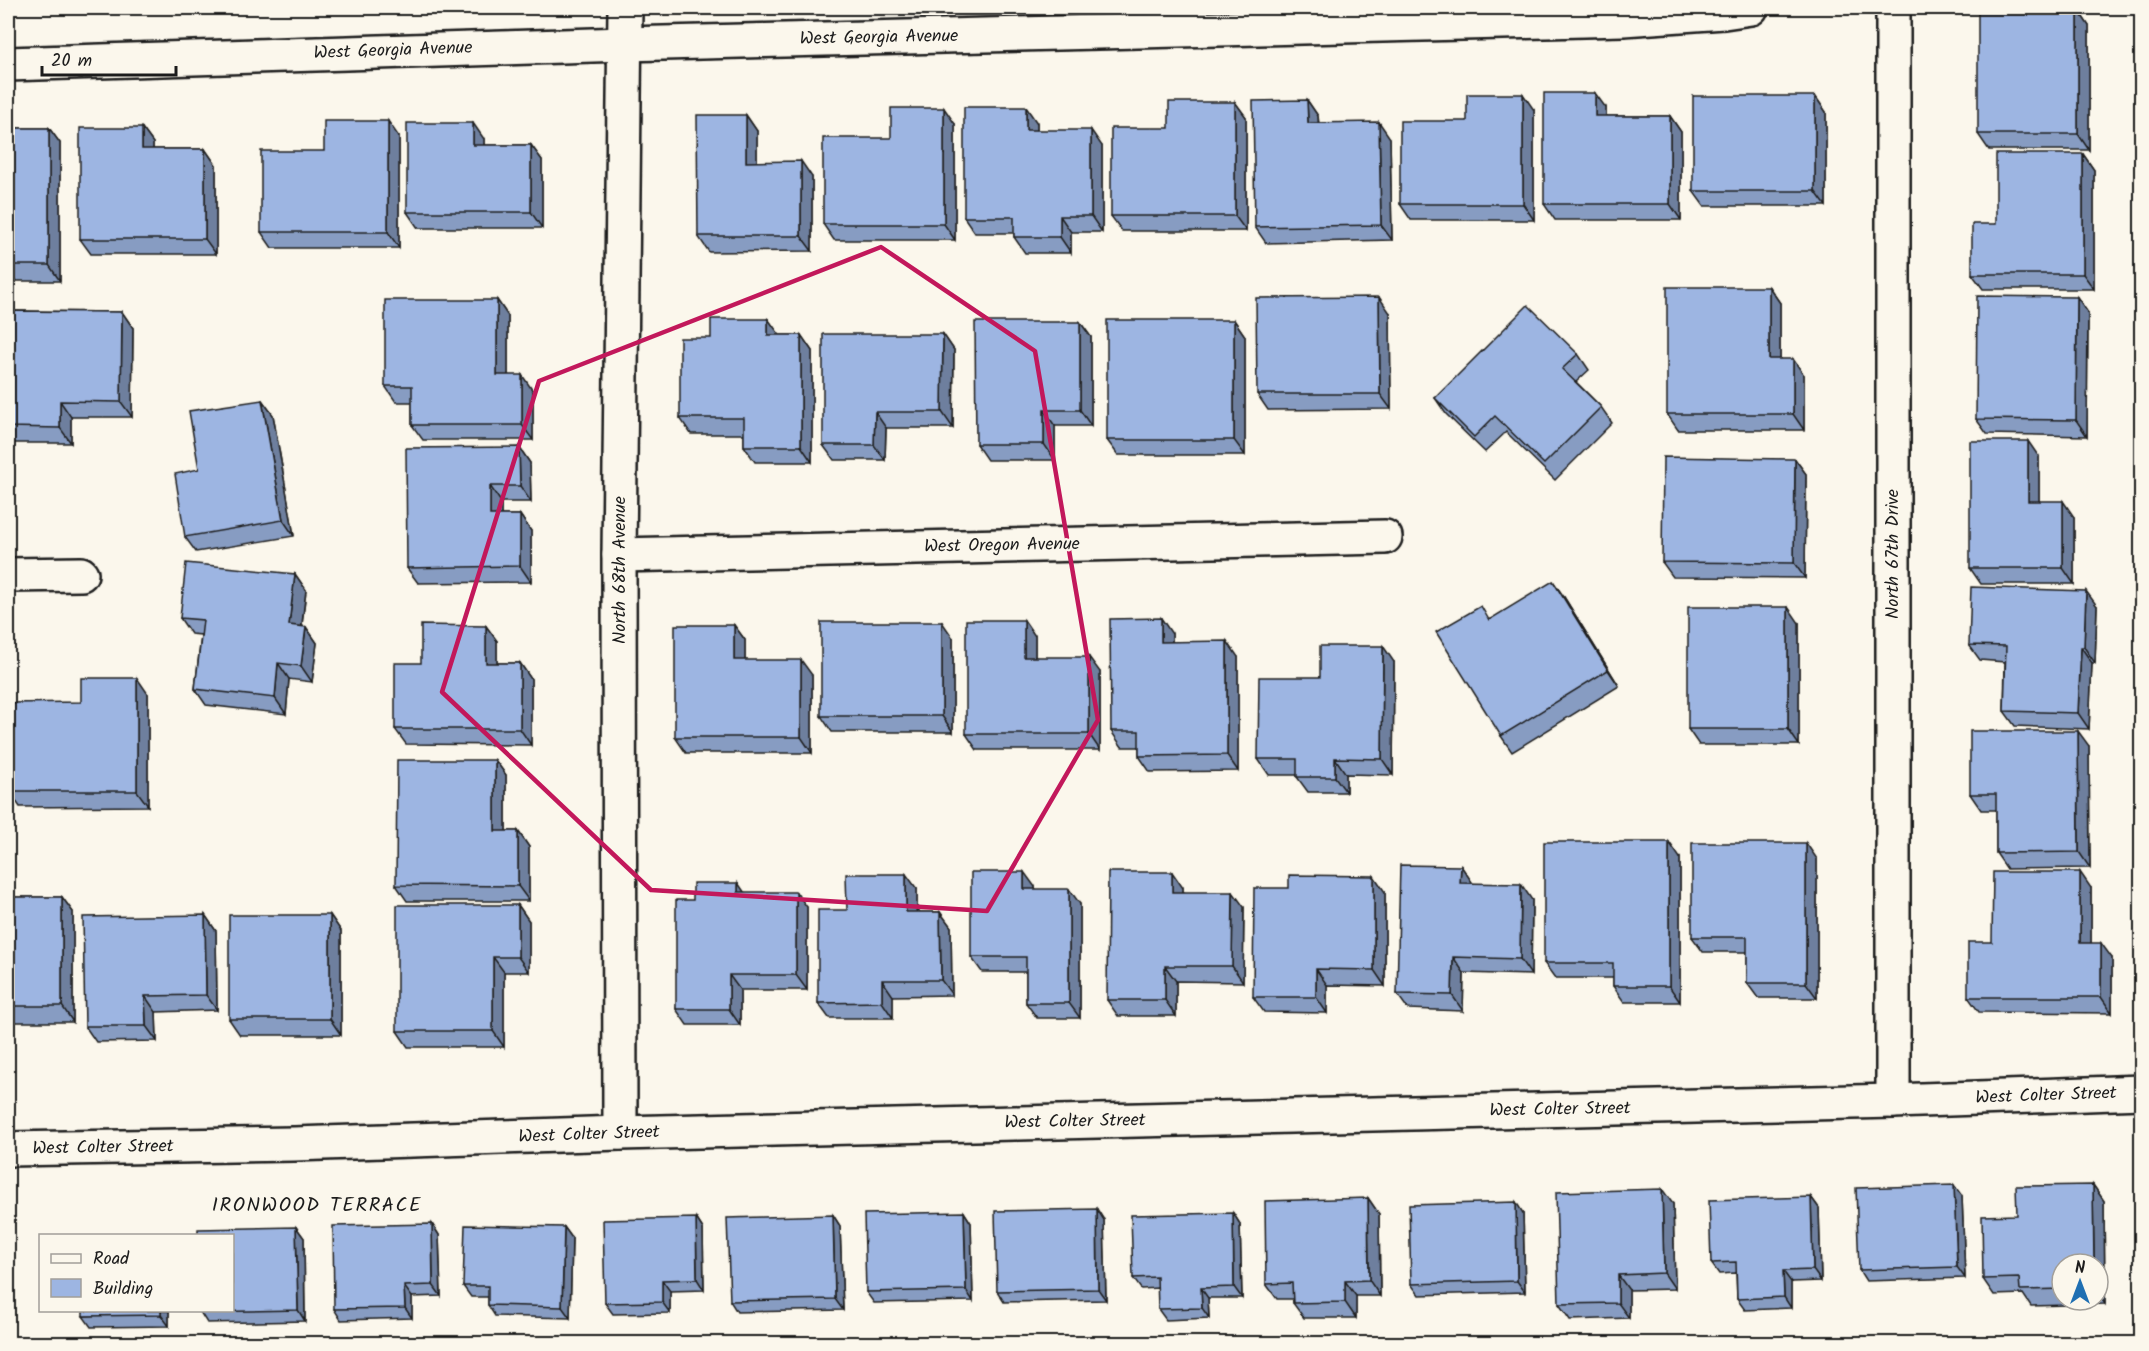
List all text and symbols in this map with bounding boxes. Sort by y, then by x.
street label: West Georgia Avenue [799,22,959,54]
street label: West Georgia Avenue [313,34,473,68]
scale bar [42,39,176,77]
text: 20 m [51,47,92,76]
street label: North 67th Drive [1879,489,1908,619]
street label: North 68th Avenue [606,496,635,644]
street label: West Oregon Avenue [924,530,1080,562]
street label: West Colter Street [1975,1079,2118,1113]
street label: West Colter Street [1489,1094,1632,1126]
street label: West Colter Street [1004,1106,1147,1138]
street label: West Colter Street [518,1118,661,1152]
street label: West Colter Street [32,1132,175,1164]
district label: IRONWOOD TERRACE [212,1190,422,1222]
legend [39,1234,234,1312]
text: Road [93,1245,130,1274]
north arrow [2050,1252,2110,1312]
text: N [2075,1256,2085,1281]
text: Building [93,1275,153,1304]

